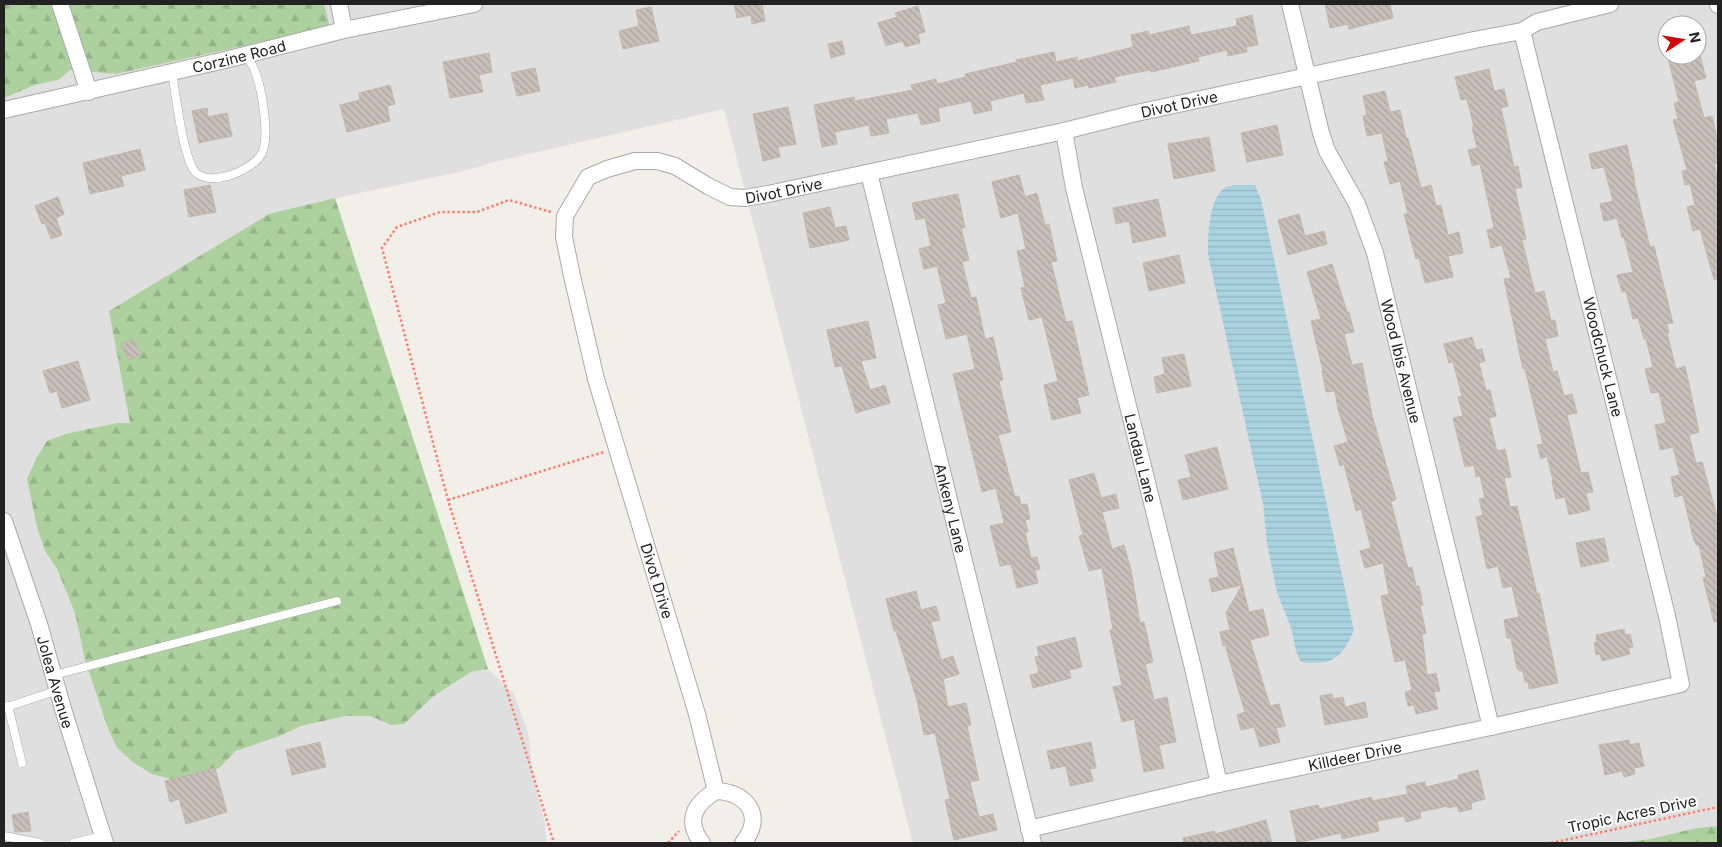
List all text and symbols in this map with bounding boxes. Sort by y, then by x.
north arrow [1657,15,1707,65]
text: N [1686,30,1705,44]
street label: Corzine Road [190,36,288,77]
street label: Divot Drive [1139,86,1219,121]
street label: Divot Drive [744,173,824,207]
street label: Woodchuck Lane [1579,295,1627,419]
street label: Wood Ibis Avenue [1377,297,1426,425]
street label: Landau Lane [1121,411,1161,504]
street label: Ankeny Lane [931,461,971,555]
street label: Divot Drive [637,541,677,621]
street label: Jolea Avenue [33,633,78,731]
street label: Killdeer Drive [1306,736,1403,775]
street label: Tropic Acres Drive [1566,791,1698,837]

